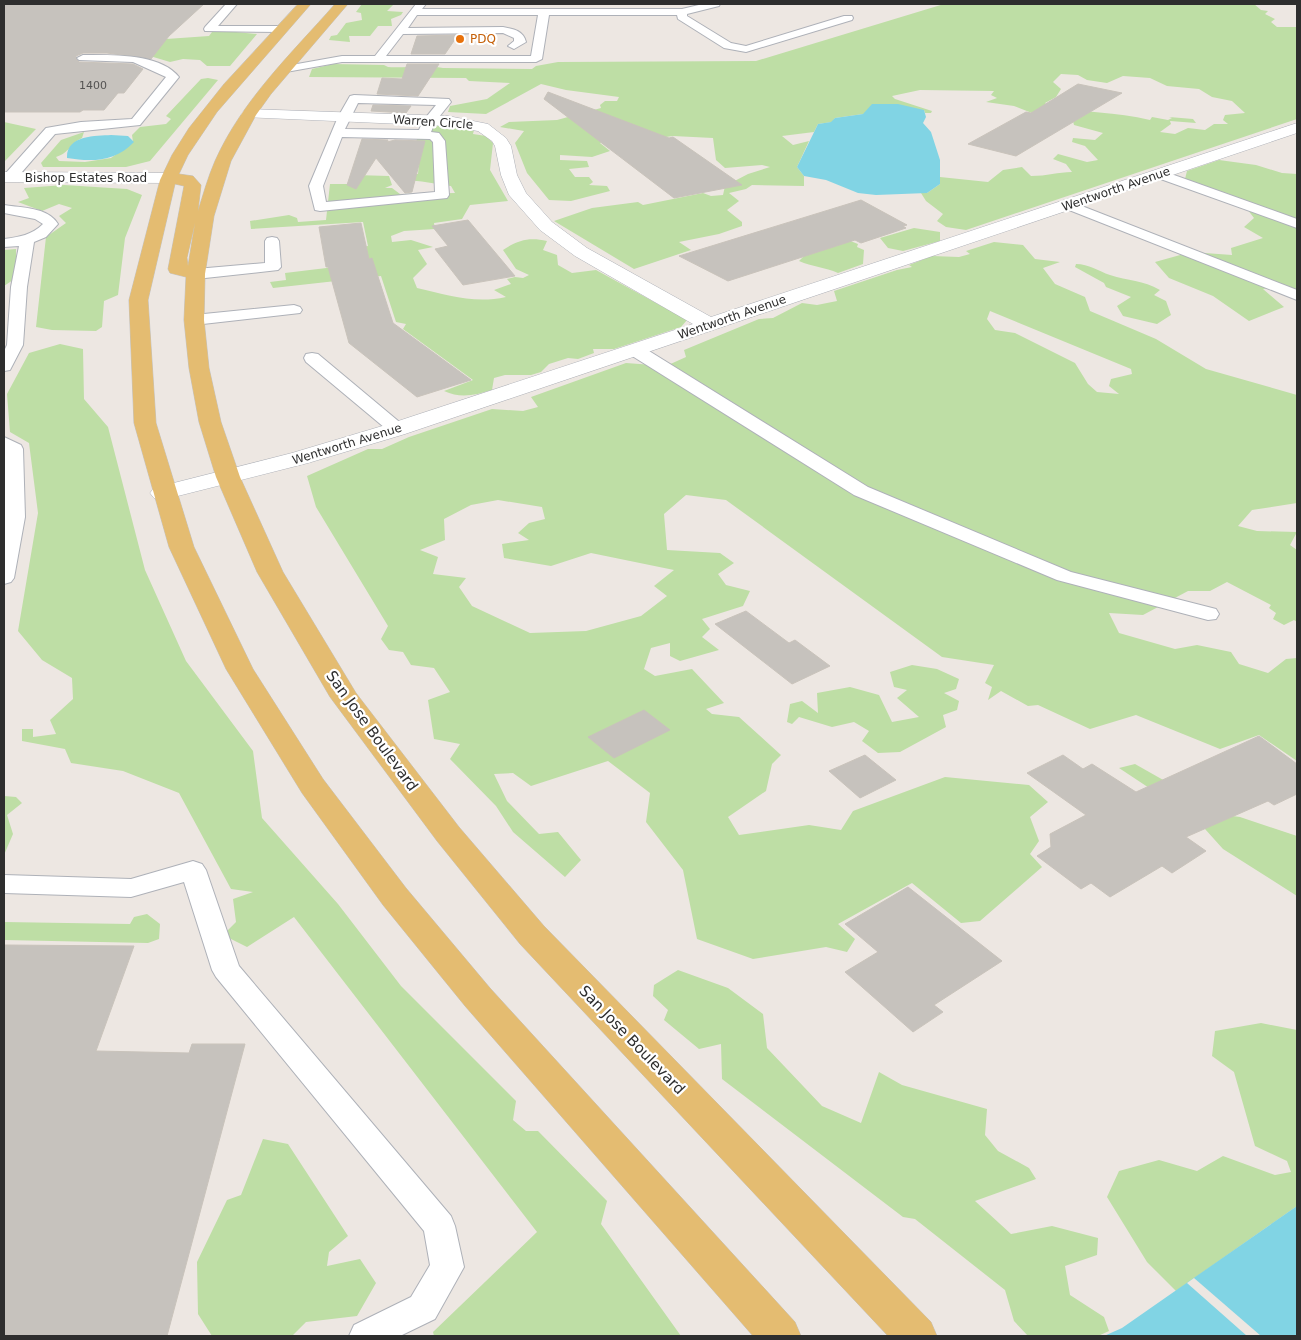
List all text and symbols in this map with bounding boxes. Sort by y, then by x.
place label: PDQ [470,32,496,46]
marker: PDQ [454,33,466,45]
house number: 1400 [79,79,107,92]
street label: Warren Circle [392,112,474,132]
street label: Wentworth Avenue [1060,164,1172,214]
street label: Bishop Estates Road [25,171,147,185]
street label: Wentworth Avenue [676,292,788,342]
street label: Wentworth Avenue [291,421,403,467]
street label: San Jose Boulevard [322,667,422,795]
street label: San Jose Boulevard [575,982,689,1098]

